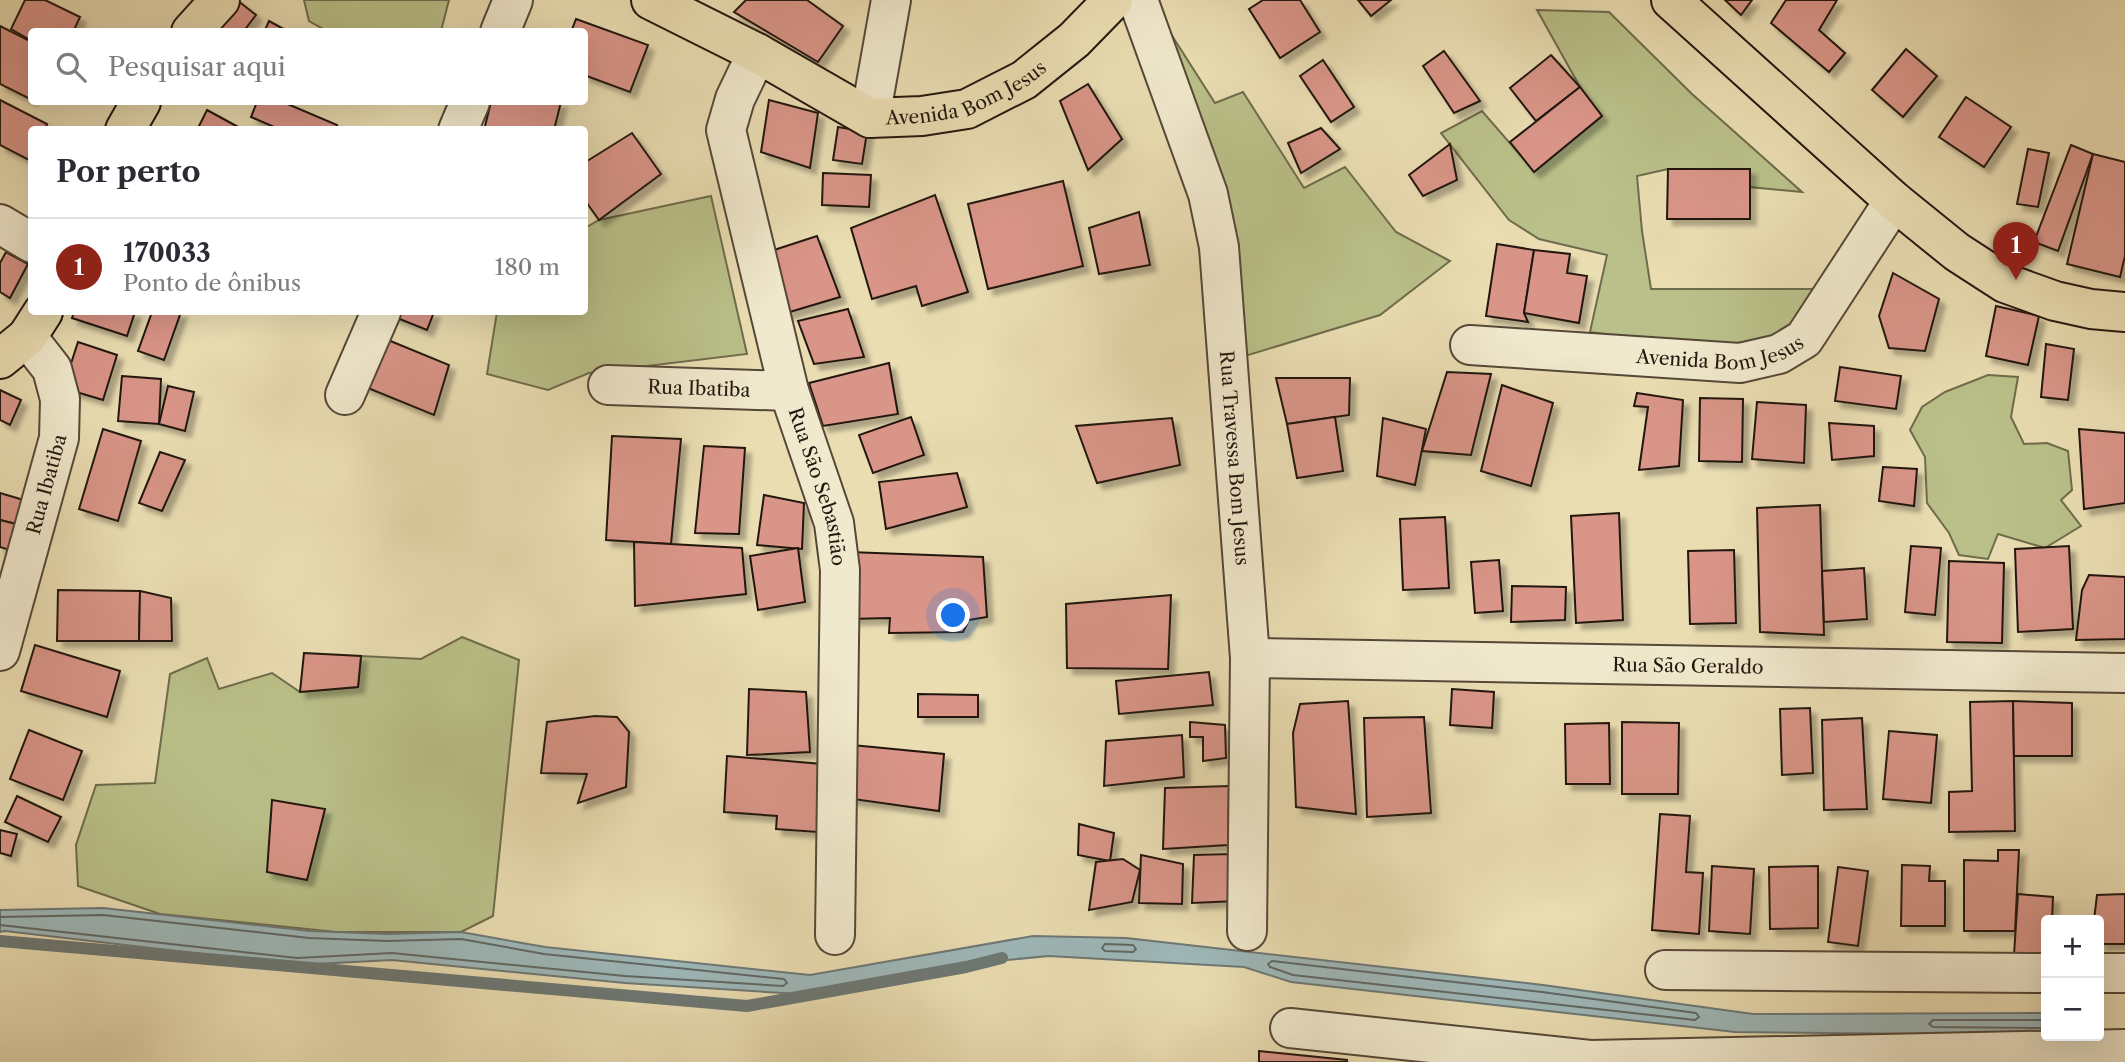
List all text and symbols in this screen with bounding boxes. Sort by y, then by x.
search box [28,28,588,105]
icon: search [52,48,90,86]
text: Pesquisar aqui [108,51,286,83]
street label: Avenida Bom Jesus [884,56,1051,129]
text: Por perto [56,153,201,190]
pin: 1 [1993,222,2039,280]
text: 170033 [123,237,211,269]
text: 1 [74,253,84,281]
text: 180 m [495,253,560,281]
text: Ponto de ônibus [123,269,301,297]
street label: Avenida Bom Jesus [1635,331,1808,375]
street label: Rua Travessa Bom Jesus [1215,350,1254,566]
street label: Rua Ibatiba [647,375,751,402]
street label: Rua São Sebastião [783,404,850,567]
street label: Rua Ibatiba [22,432,72,537]
your location [936,598,970,632]
street label: Rua São Geraldo [1612,653,1764,679]
map controls [2041,915,2104,1041]
button: + [2041,915,2104,978]
button: − [2041,978,2104,1041]

